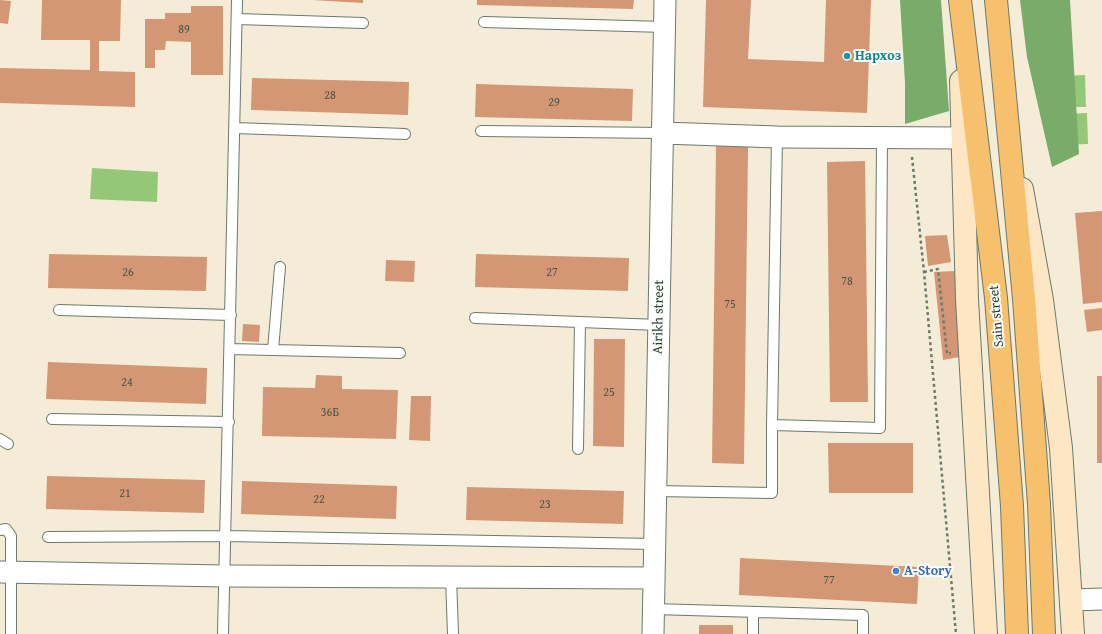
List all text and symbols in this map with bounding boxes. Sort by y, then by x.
house number: 89 [178,23,190,37]
place label: Нархоз [855,48,901,64]
marker: Нархоз [842,51,852,61]
house number: 28 [324,89,336,103]
house number: 29 [548,96,560,110]
house number: 26 [122,266,134,280]
house number: 27 [546,266,558,280]
house number: 78 [841,275,853,289]
street label: Airikh street [650,280,668,354]
street label: Sain street [986,284,1008,348]
house number: 75 [724,298,736,312]
house number: 24 [121,376,133,390]
house number: 25 [603,386,615,400]
house number: 36Б [321,406,339,420]
house number: 21 [119,487,131,501]
house number: 22 [313,493,325,507]
house number: 23 [539,498,551,512]
place label: A-Story [904,563,952,579]
marker: A-Story [891,566,901,576]
house number: 77 [823,574,835,588]

